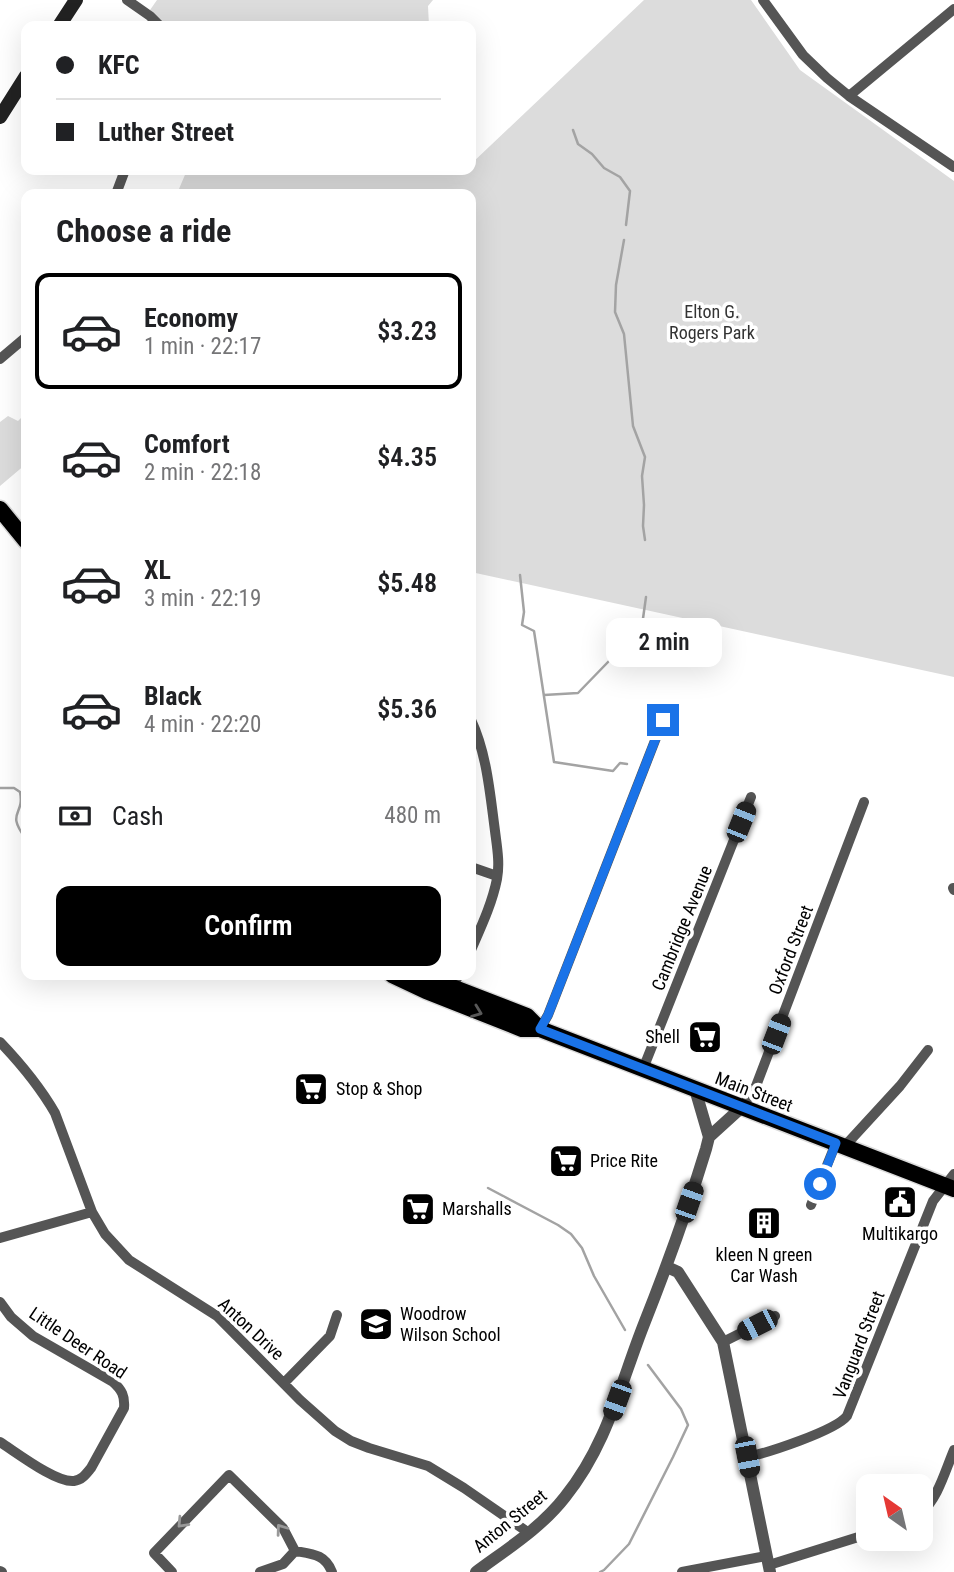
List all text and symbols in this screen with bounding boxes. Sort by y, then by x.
text: KFC [98,50,140,80]
text: Luther Street [98,117,234,147]
text: Choose a ride [56,212,231,250]
icon: car [60,300,123,363]
park label: Elton G. Rogers Park [669,301,755,343]
text: Economy [144,303,238,333]
text: $3.23 [377,316,437,346]
text: 1 min · 22:17 [144,333,261,360]
icon: car [60,426,123,489]
text: Comfort [144,429,230,459]
text: $4.35 [377,442,437,472]
text: 2 min · 22:18 [144,459,261,486]
icon: car [60,552,123,615]
text: XL [144,555,171,585]
text: $5.48 [377,568,437,598]
text: 3 min · 22:19 [144,585,261,612]
callout: 2 min [605,618,721,668]
text: 2 min [639,629,689,656]
icon: car [60,678,123,741]
text: Black [144,681,202,711]
text: $5.36 [377,694,437,724]
route end [647,704,679,736]
text: 4 min · 22:20 [144,711,261,738]
icon: cash [56,797,94,835]
car [724,799,759,845]
text: Cash [112,801,164,831]
text: 480 m [384,802,441,829]
street label: Cambridge Avenue [647,862,716,993]
button: Confirm [56,886,441,966]
street label: Oxford Street [764,902,817,997]
one-way arrow [470,1003,482,1017]
car [759,1011,794,1057]
supermarket icon: Shell [686,1018,724,1056]
place label: Shell [645,1026,680,1047]
street label: Main Street [712,1067,796,1116]
supermarket icon: Stop & Shop [292,1070,330,1108]
place label: Stop & Shop [336,1078,423,1099]
supermarket icon: Price Rite [547,1142,585,1180]
place label: Price Rite [590,1150,658,1171]
route start [804,1168,836,1200]
car [673,1179,706,1225]
public building icon: Multikargo [881,1183,919,1221]
supermarket icon: Marshalls [399,1190,437,1228]
place label: Marshalls [442,1198,512,1219]
building icon: kleen N green Car Wash [745,1204,783,1242]
place label: Multikargo [862,1223,938,1244]
place label: kleen N green Car Wash [715,1244,813,1286]
street label: Vanguard Street [828,1288,889,1402]
street label: Anton Drive [214,1293,289,1364]
street label: Little Deer Road [26,1302,131,1383]
place label: Woodrow Wilson School [400,1303,501,1345]
school or university icon: Woodrow Wilson School [357,1305,395,1343]
car [734,1306,781,1344]
car [600,1377,635,1423]
car [733,1434,762,1480]
north arrow [856,1474,933,1550]
map controls [856,1474,933,1551]
street label: Anton Street [469,1485,551,1557]
one-way arrow [178,1515,191,1528]
one-way arrow [277,1524,290,1537]

